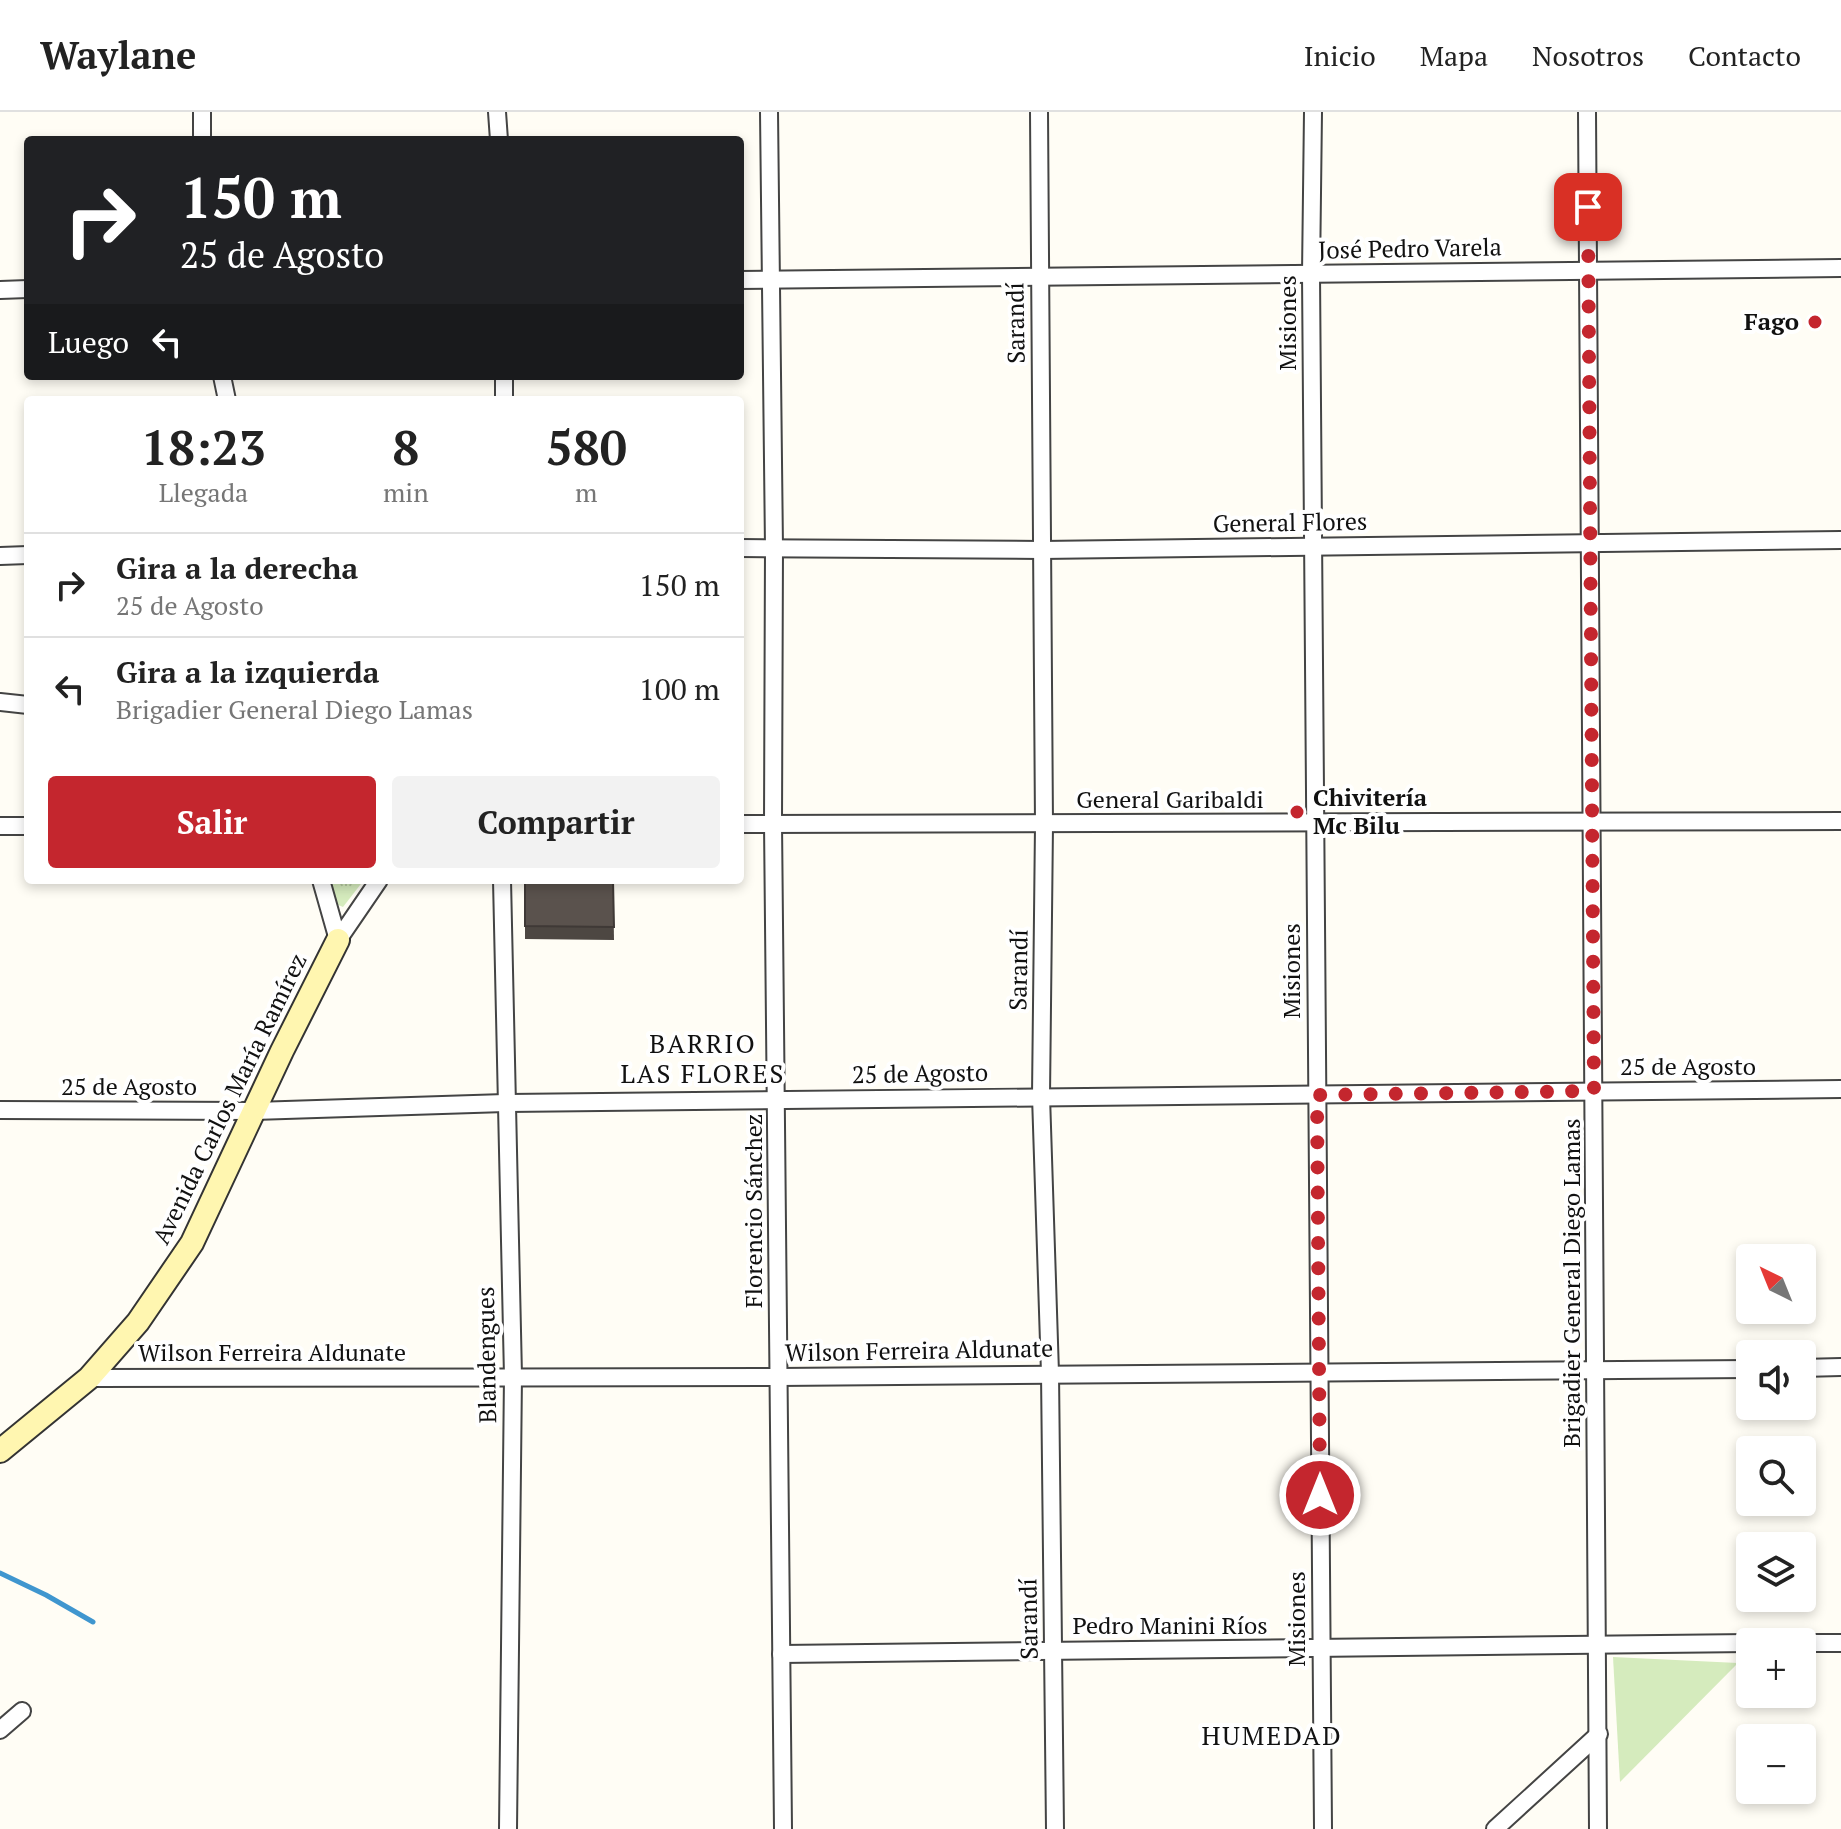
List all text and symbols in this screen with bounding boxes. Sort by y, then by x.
text: Waylane [40,30,197,80]
text: Inicio [1304,37,1376,74]
text: Mapa [1420,37,1488,74]
text: Nosotros [1532,37,1644,74]
text: Contacto [1688,37,1801,74]
text: 150 m [180,160,342,234]
icon: right [48,168,152,272]
pin [1554,173,1622,241]
icon: arrive [1566,185,1610,229]
street label: José Pedro Varela [1318,230,1502,266]
text: 25 de Agosto [180,231,384,278]
street label: Misiones [1271,275,1303,371]
street label: Sarandí [998,282,1032,364]
place label: Fago [1744,305,1799,337]
marker: Fago [1806,313,1824,331]
icon: left [145,320,189,364]
text: Luego [48,322,129,362]
text: 18:23 [141,415,266,479]
text: 8 [392,415,419,479]
text: 580 [546,415,627,479]
text: Llegada [159,475,248,509]
text: min [383,475,429,509]
text: m [575,475,598,509]
street label: General Flores [1212,505,1368,539]
text: Gira a la derecha [116,548,358,588]
icon: right [48,563,92,607]
text: 150 m [639,565,720,605]
text: 25 de Agosto [116,588,264,622]
text: Gira a la izquierda [116,652,380,692]
icon: left [48,667,92,711]
text: 100 m [639,669,720,709]
text: Brigadier General Diego Lamas [116,692,473,726]
button: Salir [48,776,376,868]
button: Compartir [392,776,720,868]
place label: Chivitería Mc Bilu [1313,781,1428,841]
street label: General Garibaldi [1076,783,1264,815]
marker: Chivitería Mc Bilu [1288,803,1306,821]
street label: Misiones [1275,923,1307,1019]
street label: Sarandí [1001,929,1035,1011]
street label: Avenida Carlos María Ramírez [145,948,314,1249]
district label: BARRIO LAS FLORES [621,1026,785,1090]
street label: 25 de Agosto [1620,1050,1756,1082]
street label: 25 de Agosto [852,1056,988,1090]
street label: 25 de Agosto [61,1070,197,1102]
street label: Florencio Sánchez [737,1114,769,1308]
street label: Brigadier General Diego Lamas [1555,1118,1587,1448]
north arrow [1736,1244,1816,1324]
map controls [1736,1244,1816,1804]
street label: Blandengues [469,1286,503,1424]
street label: Wilson Ferreira Aldunate [785,1332,1053,1368]
street label: Wilson Ferreira Aldunate [138,1336,406,1368]
button: sound [1736,1340,1816,1420]
button: search [1736,1436,1816,1516]
position arrow [1278,1453,1362,1537]
button: layers [1736,1532,1816,1612]
street label: Misiones [1280,1571,1312,1667]
street label: Sarandí [1011,1578,1045,1660]
street label: Pedro Manini Ríos [1072,1609,1268,1641]
button: + [1736,1628,1816,1708]
district label: HUMEDAD [1201,1718,1343,1752]
button: − [1736,1724,1816,1804]

